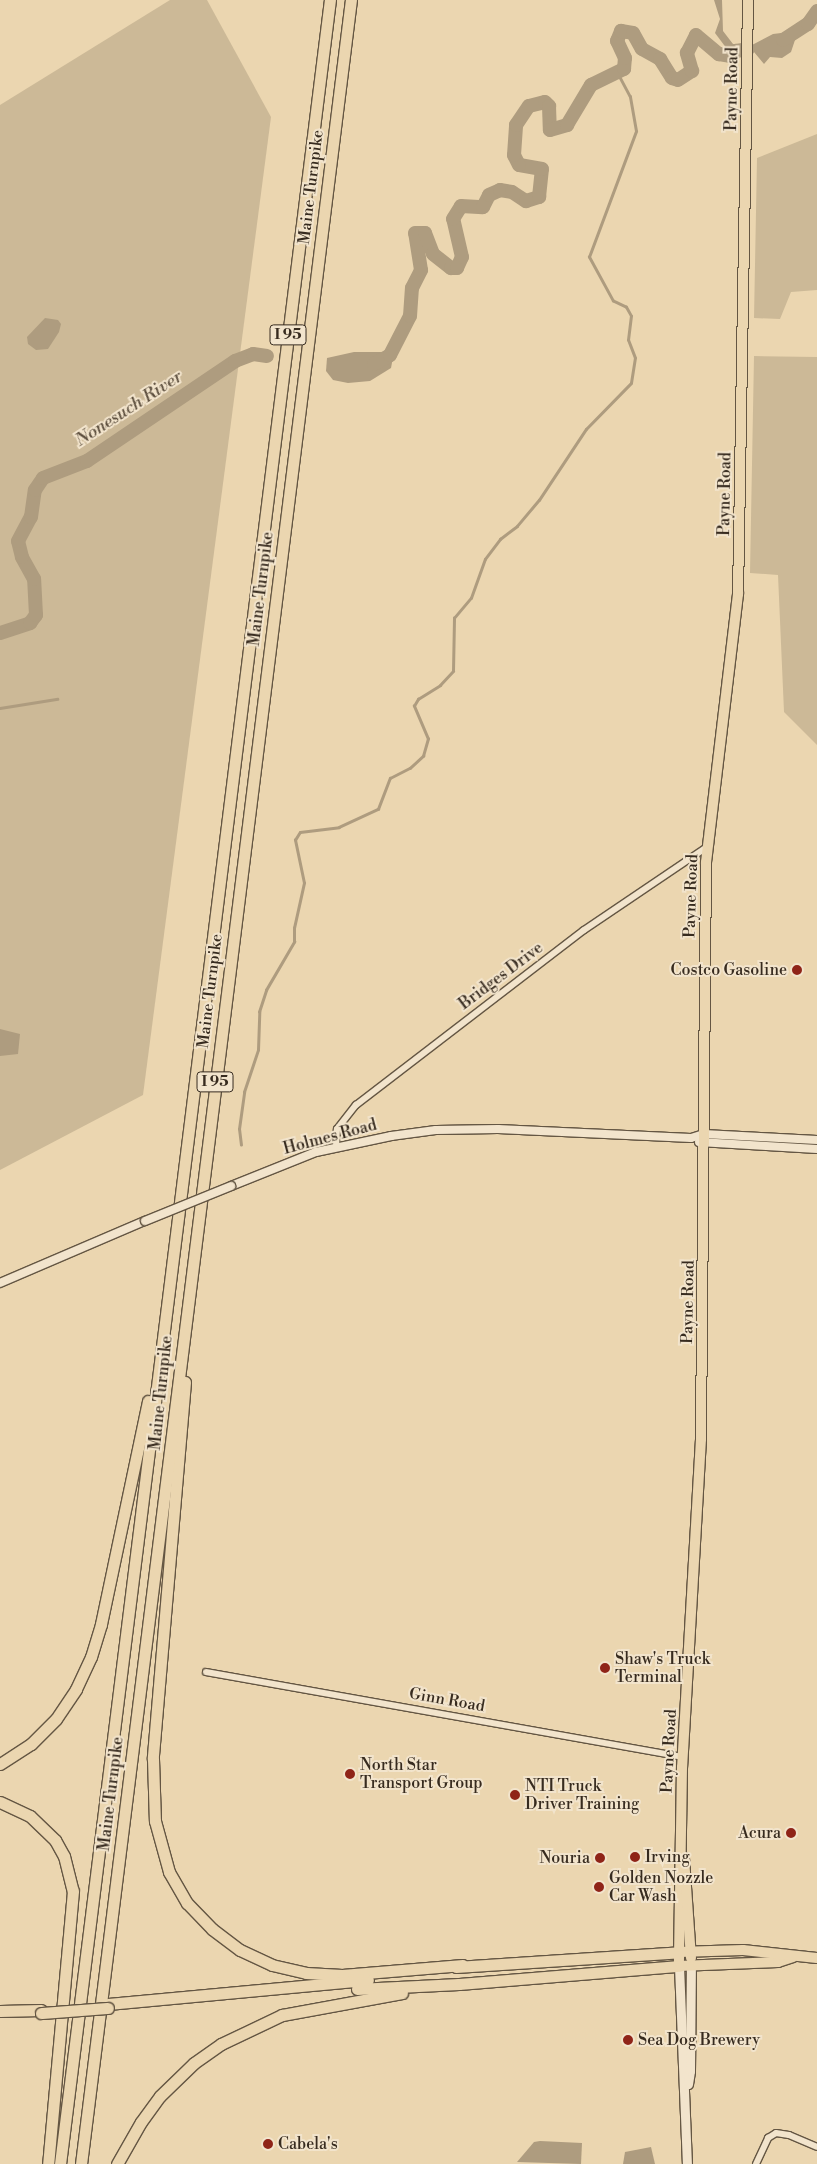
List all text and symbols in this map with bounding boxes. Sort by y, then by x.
street label: Payne Road [722,47,742,131]
street label: Maine Turnpike [294,129,328,245]
road number: I 95 [269,322,307,348]
water label: Nonesuch River [71,366,187,452]
street label: Payne Road [715,452,735,536]
street label: Maine Turnpike [244,531,278,647]
street label: Payne Road [680,854,702,938]
street label: Maine Turnpike [193,933,227,1049]
street label: Bridges Drive [455,938,547,1014]
place label: Costco Gasoline [671,960,787,980]
marker: Costco Gasoline [791,964,803,976]
road number: I 95 [196,1070,234,1094]
street label: Holmes Road [281,1115,379,1159]
street label: Payne Road [678,1260,698,1344]
street label: Maine Turnpike [145,1335,177,1451]
place label: Shaw's Truck Terminal [615,1649,710,1687]
marker: Shaw's Truck Terminal [599,1662,611,1674]
street label: Ginn Road [408,1684,486,1716]
street label: Payne Road [657,1709,681,1793]
street label: Maine Turnpike [94,1736,128,1852]
place label: North Star Transport Group [360,1755,482,1793]
marker: North Star Transport Group [344,1768,356,1780]
place label: NTI Truck Driver Training [525,1776,639,1814]
marker: NTI Truck Driver Training [509,1789,521,1801]
place label: Acura [738,1823,781,1843]
marker: Acura [785,1827,797,1839]
place label: Irving [645,1847,690,1867]
place label: Nouria [540,1848,590,1868]
marker: Irving [629,1851,641,1863]
marker: Nouria [594,1852,606,1864]
place label: Golden Nozzle Car Wash [609,1868,713,1906]
marker: Golden Nozzle Car Wash [593,1881,605,1893]
place label: Sea Dog Brewery [638,2030,760,2050]
marker: Sea Dog Brewery [622,2034,634,2046]
place label: Cabela's [278,2134,338,2154]
marker: Cabela's [262,2138,274,2150]

